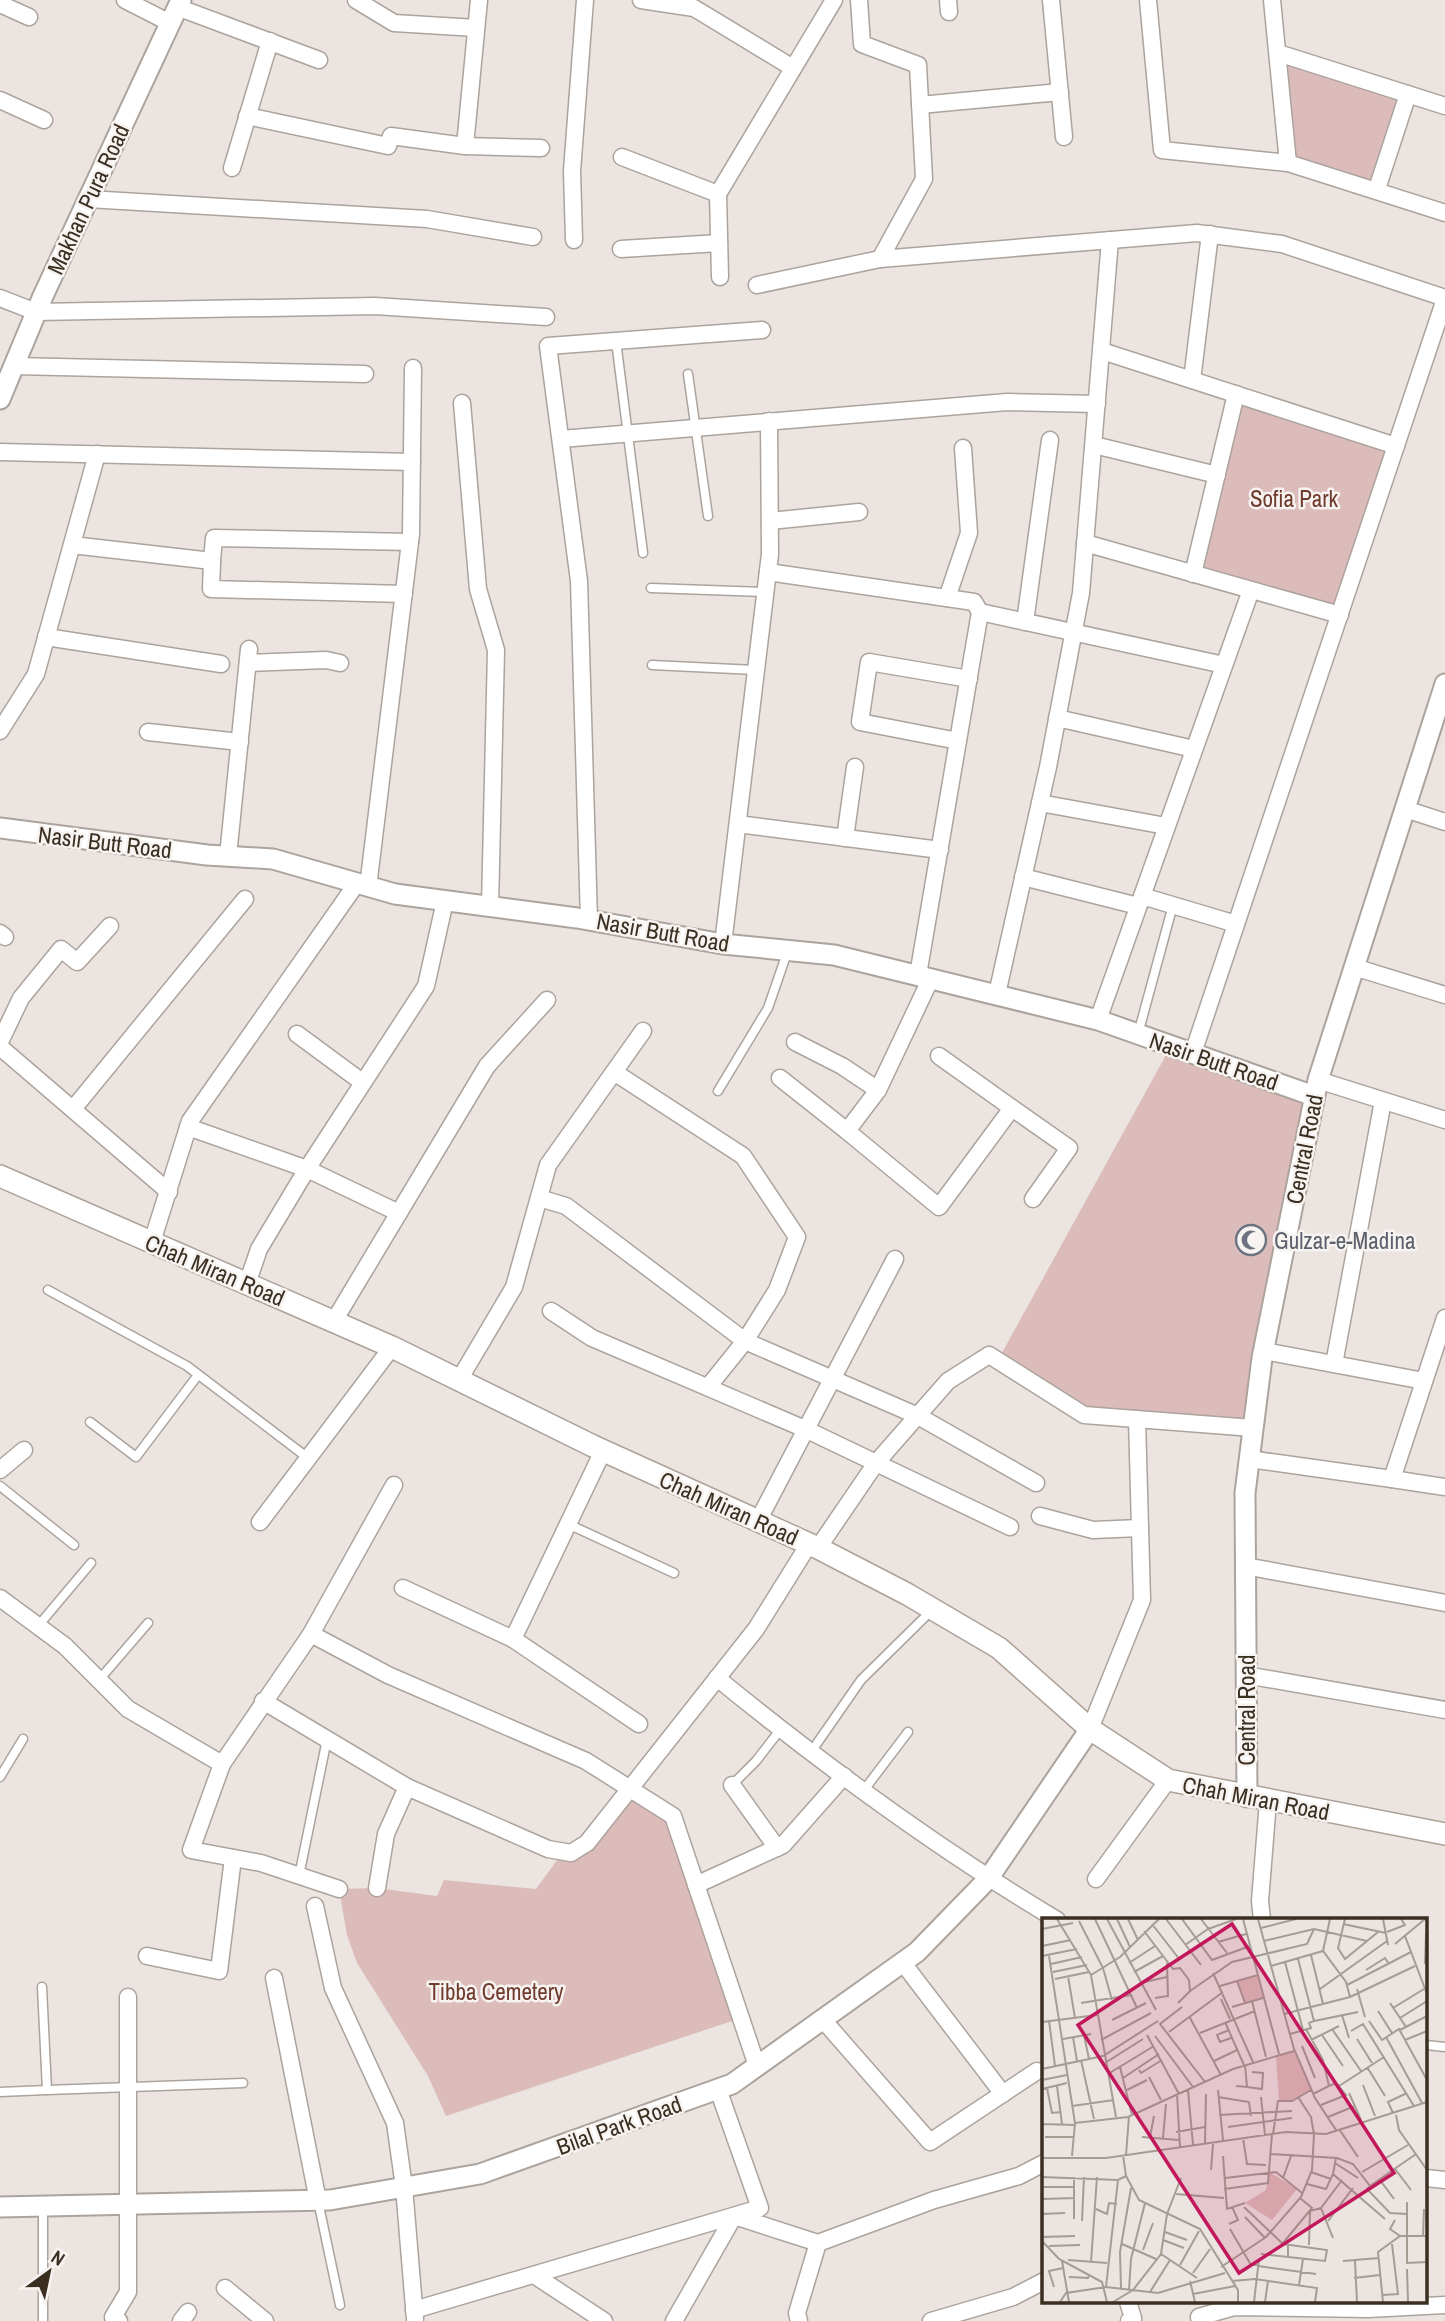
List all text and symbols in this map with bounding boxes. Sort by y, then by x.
street label: Makhan Pura Road [40,119,136,279]
park label: Sofia Park [1250,483,1339,514]
street label: Nasir Butt Road [37,818,173,866]
street label: Nasir Butt Road [594,905,732,959]
street label: Nasir Butt Road [1146,1025,1282,1097]
street label: Central Road [1278,1092,1330,1206]
mosque icon: Gulzar-e-Madina [1234,1223,1268,1257]
place label: Gulzar-e-Madina [1274,1225,1416,1256]
street label: Chah Miran Road [140,1227,290,1313]
street label: Chah Miran Road [655,1464,803,1552]
street label: Central Road [1231,1654,1262,1766]
street label: Chah Miran Road [1180,1769,1332,1827]
inset map [1042,1918,1428,2304]
park label: Tibba Cemetery [429,1976,564,2007]
street label: Bilal Park Road [552,2088,686,2162]
north arrow [14,2237,84,2307]
text: N [46,2244,70,2272]

